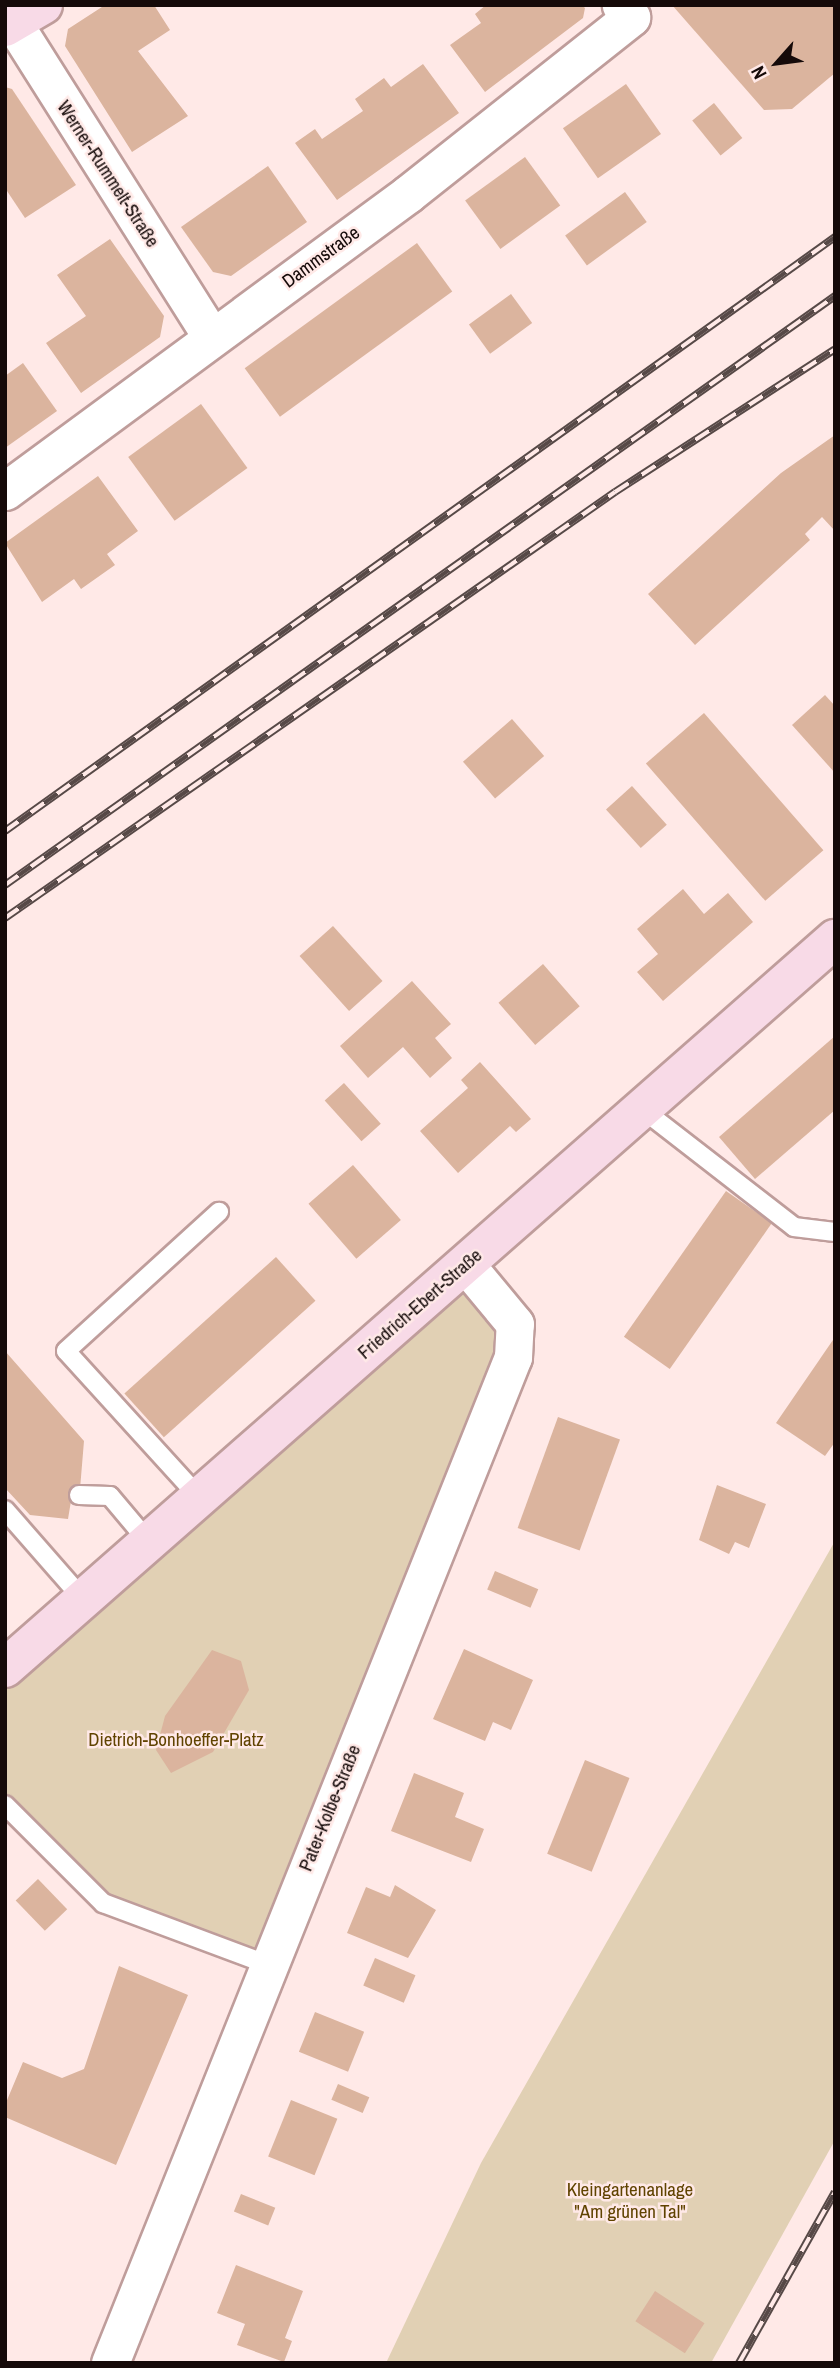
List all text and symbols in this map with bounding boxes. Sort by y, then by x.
north arrow [742,28,812,98]
text: N [744,62,773,84]
street label: Werner-Rummelt-Straße [52,96,164,252]
street label: Dammstraße [278,221,364,293]
street label: Friedrich-Ebert-Straße [353,1244,487,1364]
park label: Dietrich-Bonhoeffer-Platz [88,1729,264,1751]
street label: Pater-Kolbe-Straße [294,1742,366,1874]
park label: Kleingartenanlage "Am grünen Tal" [567,2179,693,2223]

